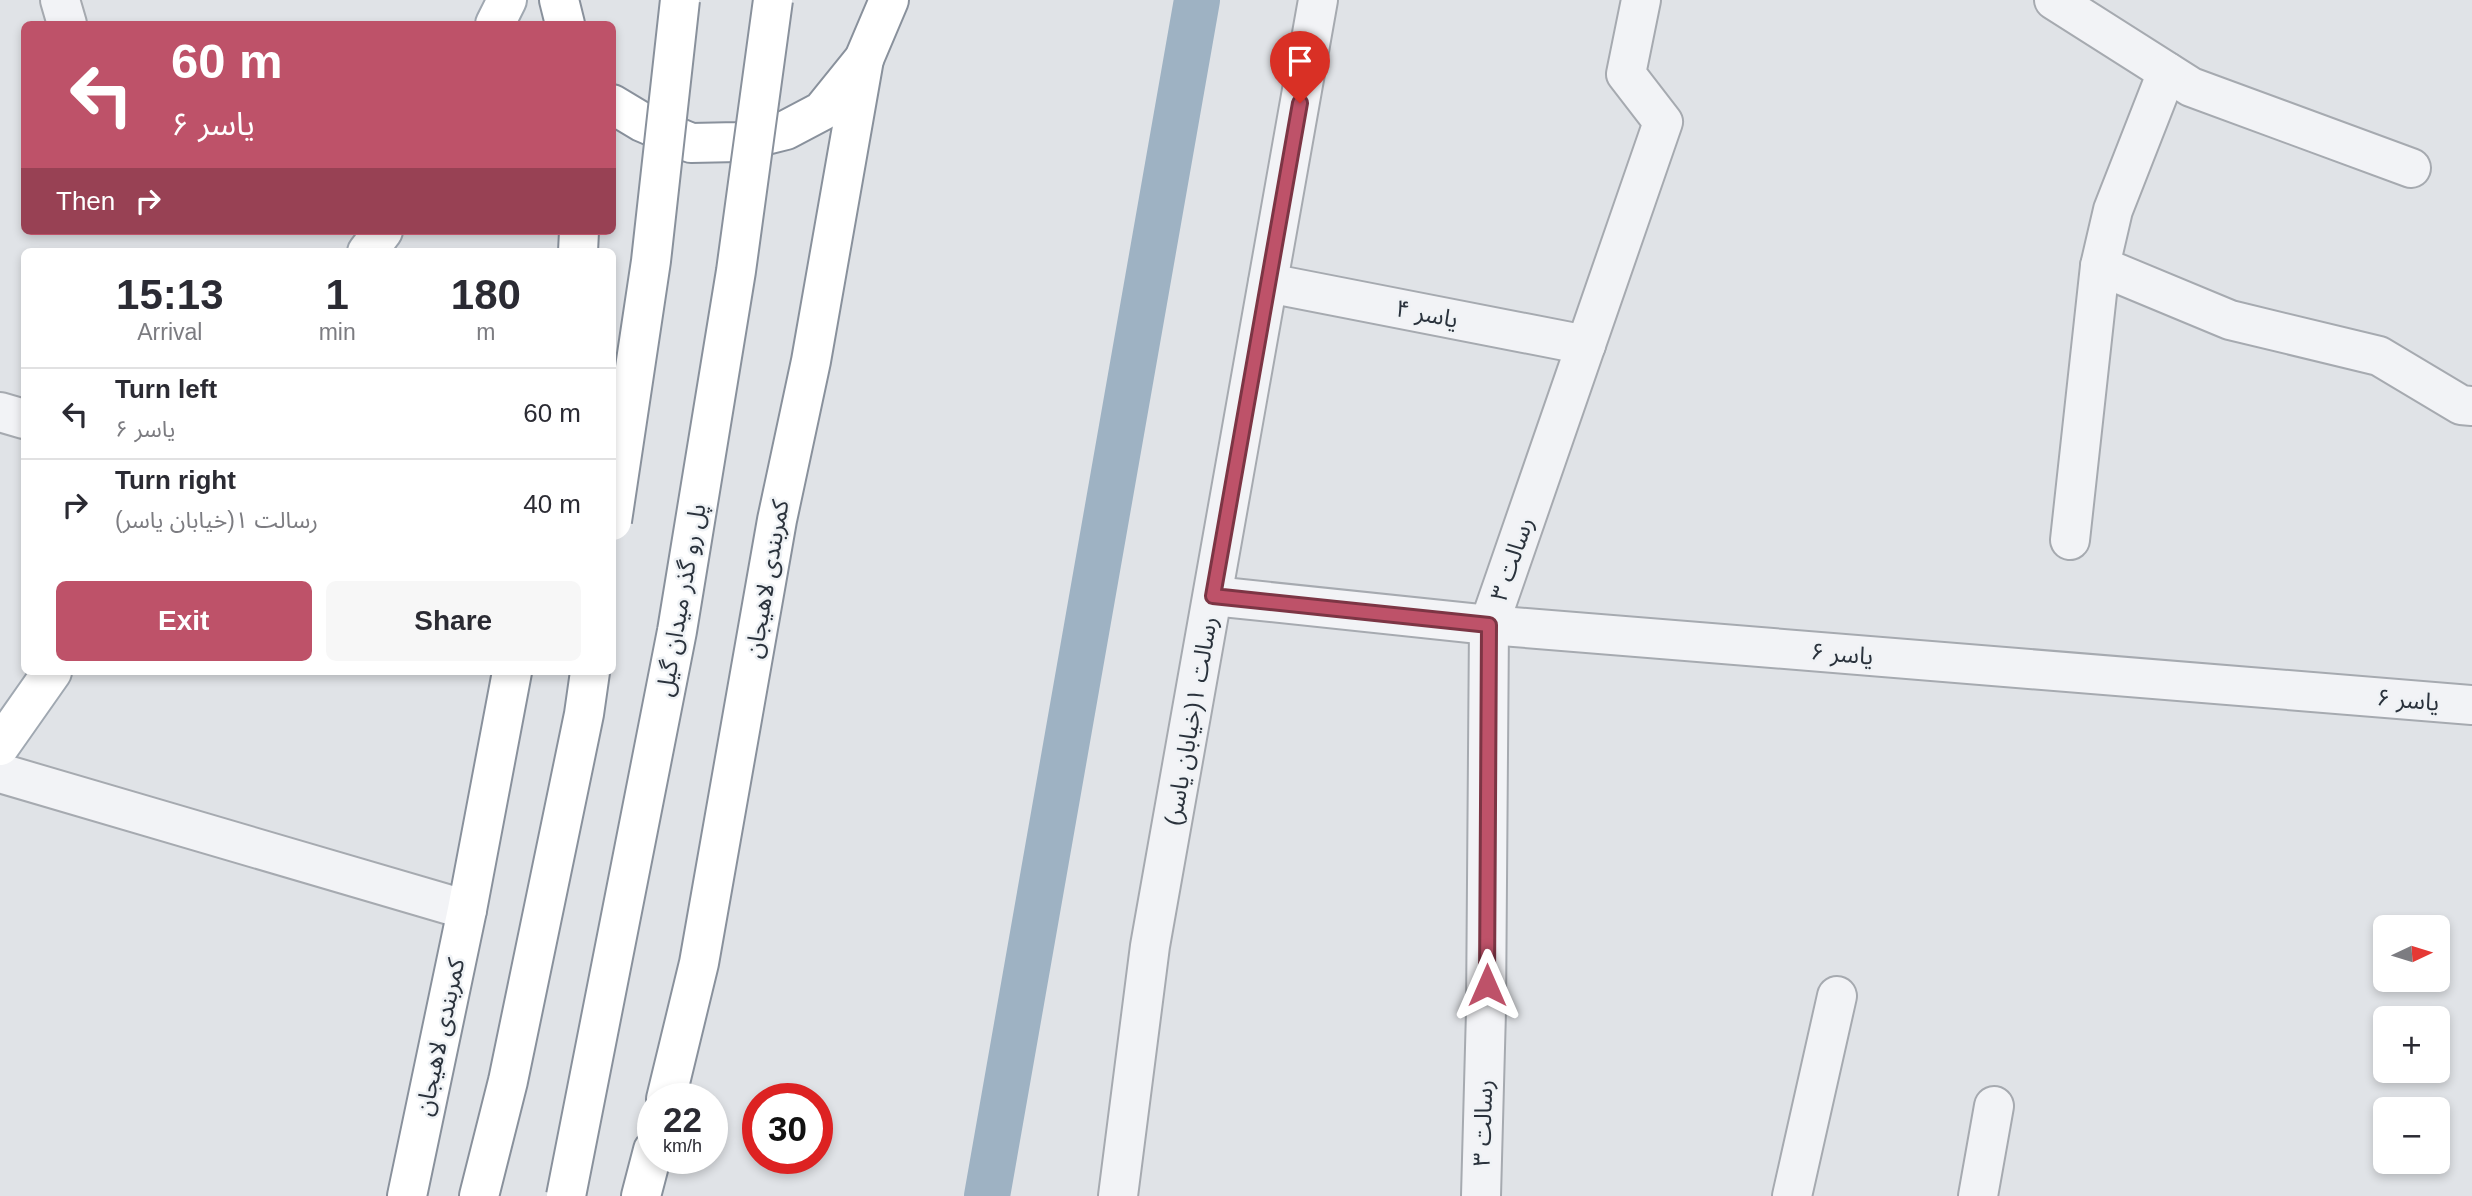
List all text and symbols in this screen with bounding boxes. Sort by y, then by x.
pin [1270,31,1330,103]
text: 60 m [171,34,283,88]
icon: arrive [1281,42,1319,80]
icon: left [56,49,147,140]
text: یاسر ۶ [171,106,255,142]
icon: right [129,182,167,220]
text: Then [56,186,115,216]
text: 15:13 [116,271,224,318]
text: 1 [325,271,349,318]
text: 180 [451,271,521,318]
street label: یاسر ۴ [1393,294,1461,334]
text: Arrival [137,319,202,345]
text: min [319,319,356,345]
text: m [476,319,495,345]
text: Turn left [115,374,217,404]
icon: left [56,395,94,433]
text: 60 m [523,398,581,428]
text: یاسر ۶ [115,416,175,442]
text: Turn right [115,465,236,495]
icon: right [56,486,94,524]
text: 40 m [523,489,581,519]
street label: کمربندی لاهیجان [739,497,795,660]
street label: پل رو گذر میدان گیل [650,501,713,699]
text: رسالت ۱(خیابان یاسر) [115,507,318,533]
street label: رسالت ۳ [1485,513,1539,605]
button: Exit [56,581,312,661]
button: Share [326,581,581,661]
street label: رسالت ۱(خیابان یاسر) [1159,614,1223,828]
street label: یاسر ۶ [1809,637,1875,671]
street label: یاسر ۶ [2375,683,2441,717]
north arrow [2373,915,2450,992]
map controls [2373,915,2450,1174]
position arrow [1450,948,1524,1022]
street label: کمربندی لاهیجان [410,955,471,1118]
button: + [2373,1006,2450,1083]
street label: رسالت ۳ [1467,1079,1499,1167]
speed limit sign: 30 [742,1083,833,1174]
button: − [2373,1097,2450,1174]
text: 22 [663,1100,702,1139]
text: km/h [663,1136,702,1156]

